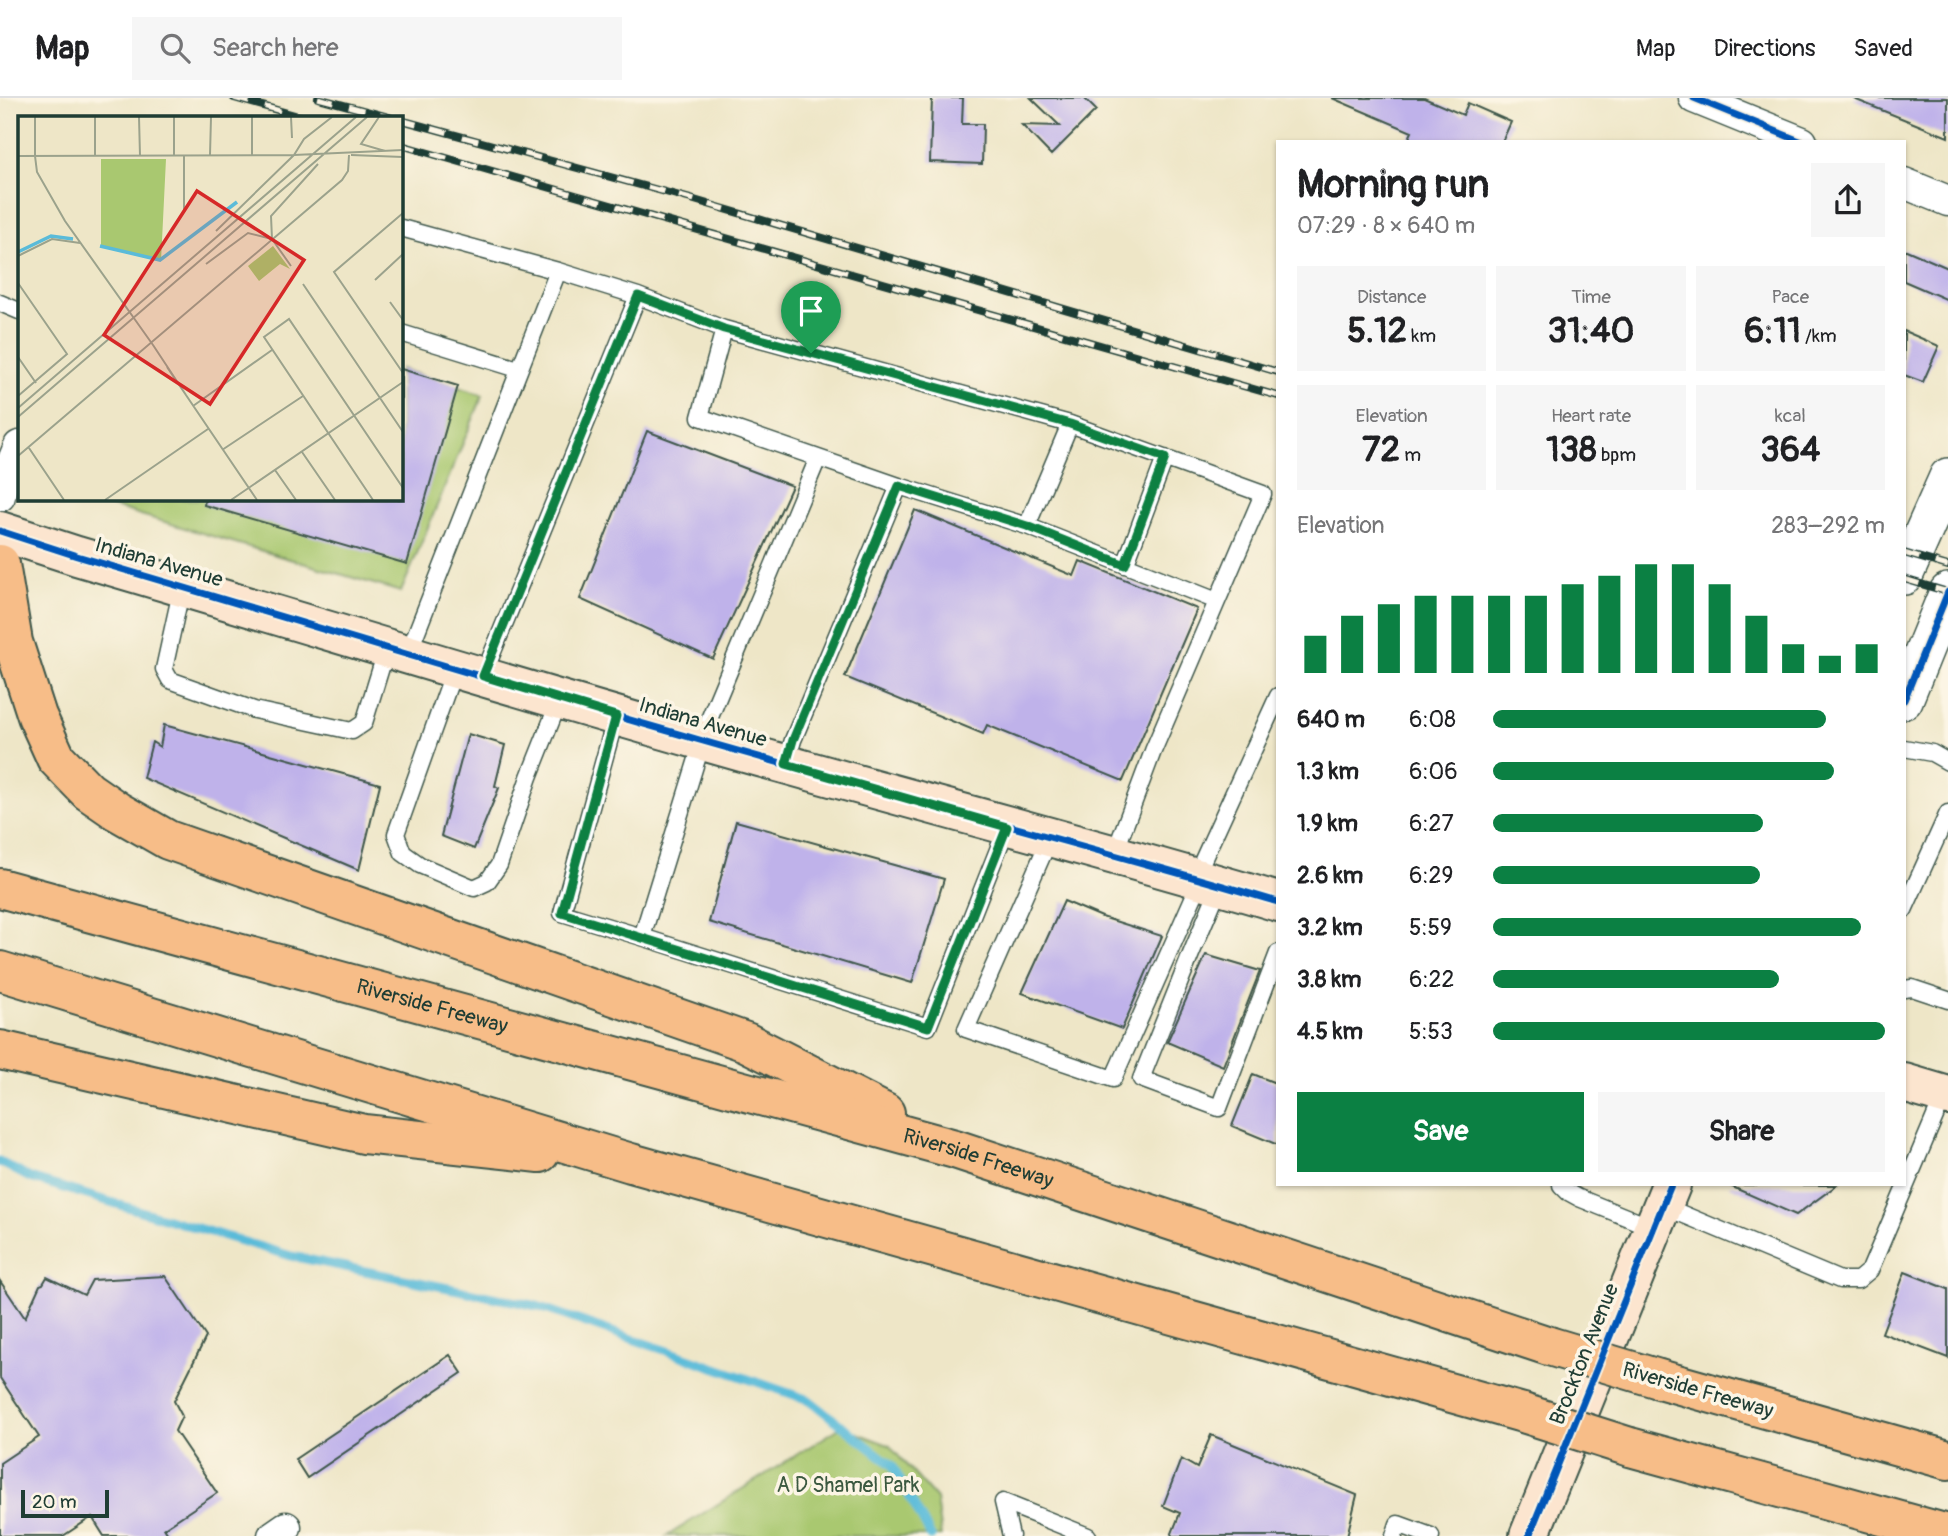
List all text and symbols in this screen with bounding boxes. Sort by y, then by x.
search box [132,17,622,80]
text: Map [35,28,90,69]
icon: search [156,29,194,67]
text: Search here [212,32,339,64]
text: Map [1636,34,1676,63]
text: Directions [1714,34,1815,63]
text: Saved [1853,34,1913,63]
inset map [18,116,402,500]
text: Morning run [1297,161,1489,209]
button: share [1811,163,1885,237]
text: 07:29 · 8 × 640 m [1297,211,1475,240]
pin [781,281,841,353]
text: Distance [1357,285,1426,309]
text: Time [1571,285,1611,309]
text: Pace [1772,285,1809,309]
icon: arrive [792,292,830,330]
text: 5.12 [1347,309,1407,353]
text: 31:40 [1548,309,1634,353]
text: 6:11 [1744,309,1801,353]
text: km [1407,324,1436,348]
text: /km [1801,324,1837,348]
text: Elevation [1355,404,1428,428]
text: Heart rate [1551,404,1631,428]
text: kcal [1775,404,1806,428]
text: 72 [1362,428,1400,472]
text: 138 [1546,428,1597,472]
text: 364 [1760,428,1820,472]
text: m [1400,443,1421,467]
text: bpm [1597,443,1636,467]
text: Elevation [1297,511,1385,540]
text: 283–292 m [1771,511,1885,540]
street label: Indiana Avenue [92,531,227,594]
street label: Indiana Avenue [636,691,771,754]
text: 640 m [1297,705,1365,734]
text: 6:08 [1409,705,1456,734]
text: 1.3 km [1297,757,1359,786]
text: 6:06 [1409,757,1458,786]
text: 1.9 km [1297,809,1358,838]
text: 6:27 [1409,809,1454,838]
text: 2.6 km [1297,861,1363,890]
text: 6:29 [1409,861,1453,890]
text: 3.2 km [1297,913,1363,942]
text: 5:59 [1409,913,1452,942]
text: 3.8 km [1297,965,1361,994]
text: 6:22 [1409,965,1454,994]
street label: Riverside Freeway [353,973,511,1040]
text: 4.5 km [1297,1017,1363,1046]
text: 5:53 [1409,1017,1453,1046]
button: Save [1297,1092,1584,1172]
button: Share [1598,1092,1885,1172]
street label: Riverside Freeway [900,1123,1057,1195]
street label: Brockton Avenue [1544,1279,1625,1429]
street label: Riverside Freeway [1619,1356,1776,1425]
park label: A D Shamel Park [776,1472,920,1499]
scale bar [21,1487,108,1519]
text: 20 m [32,1490,77,1514]

